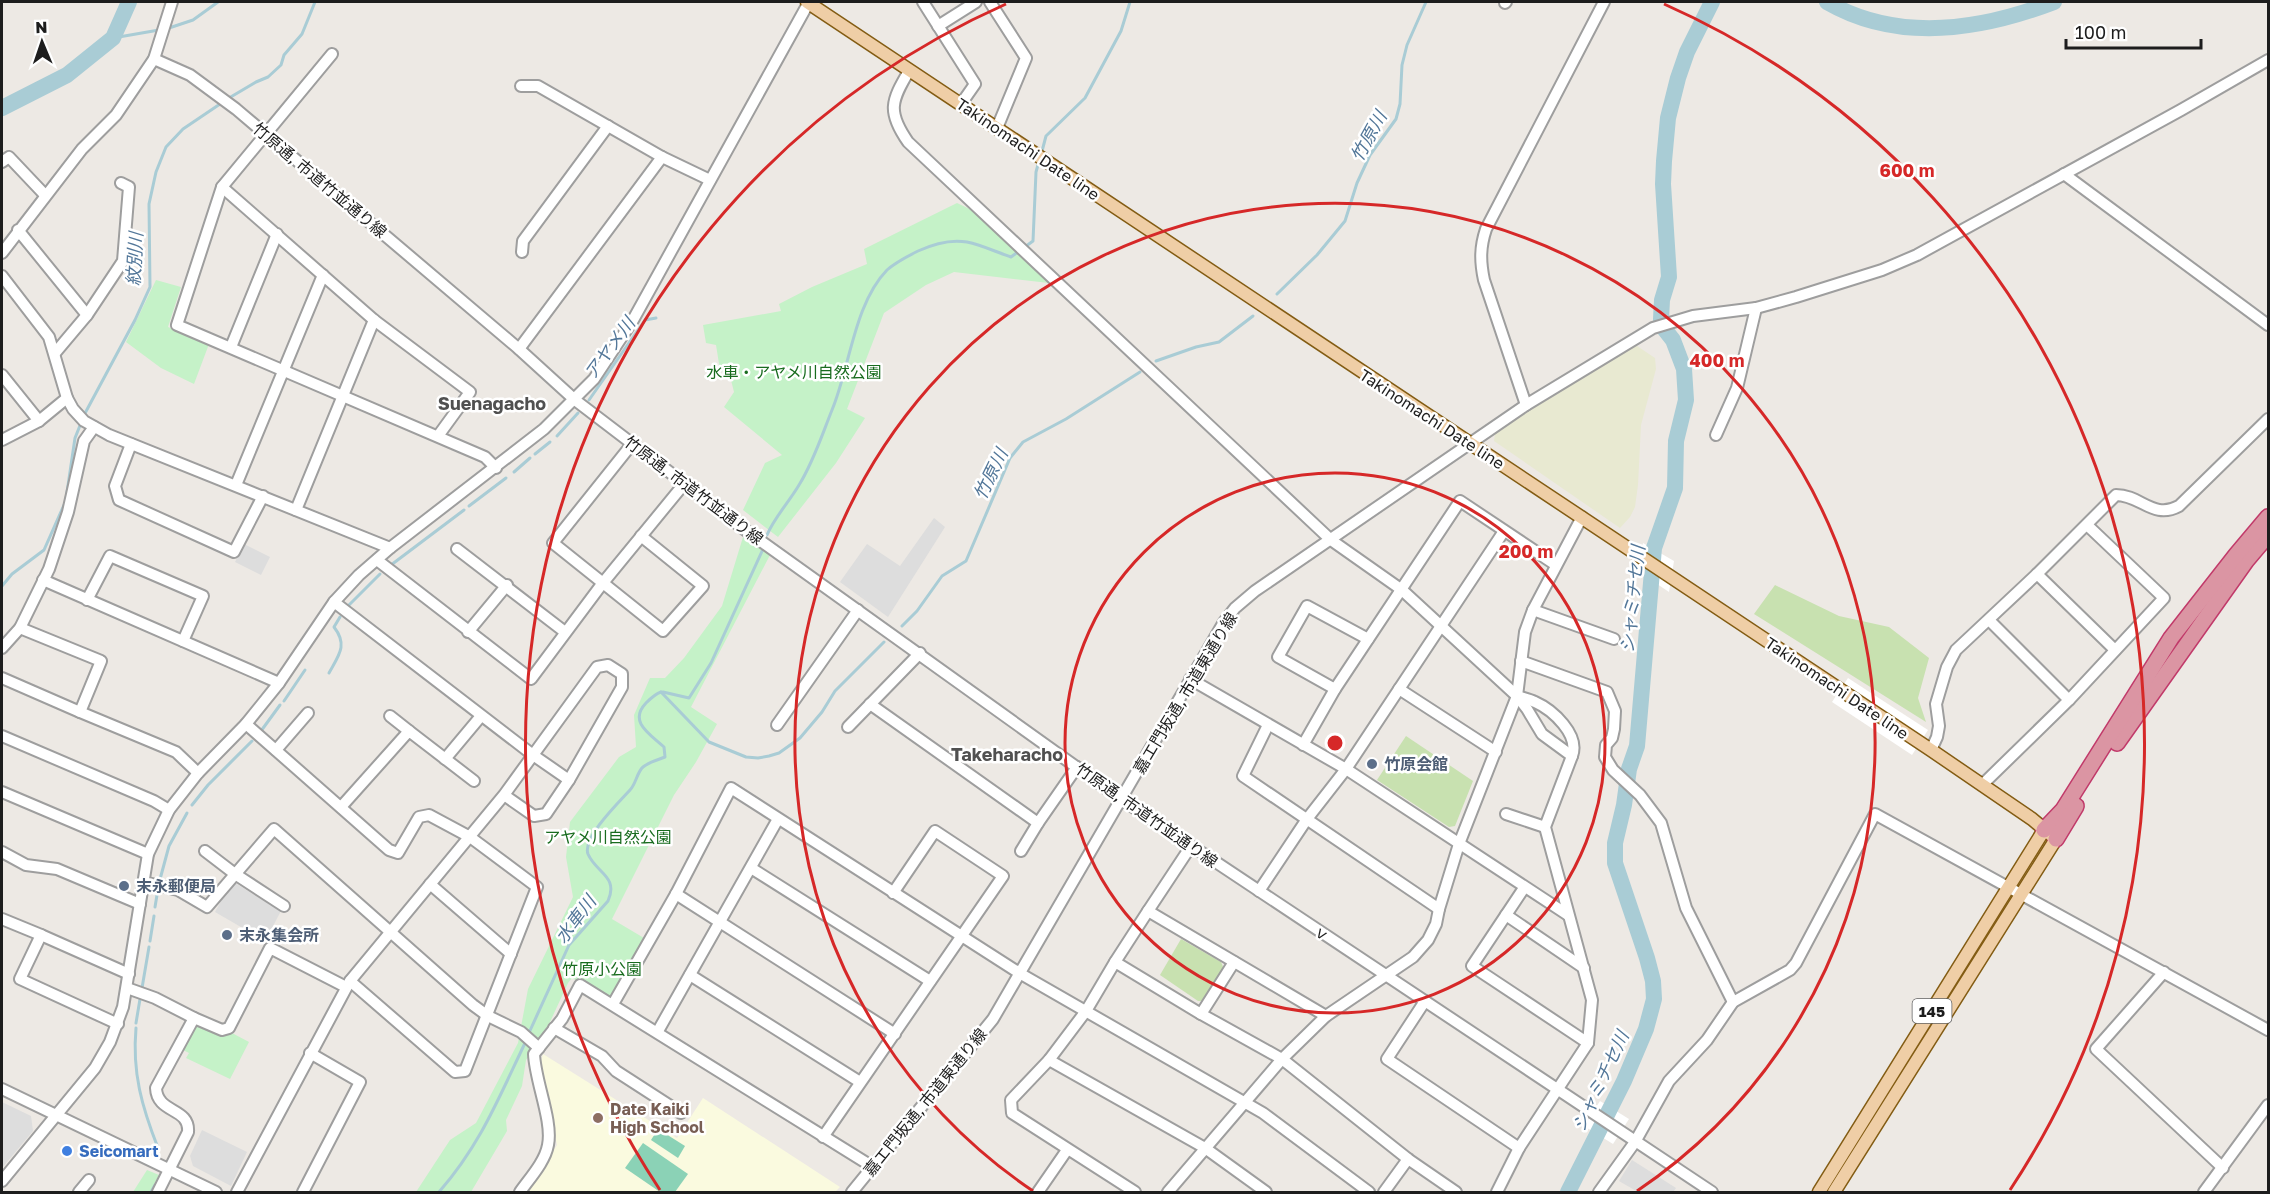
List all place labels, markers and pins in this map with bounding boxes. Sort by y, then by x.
centre of rings [1325,733,1345,753]
place label: 竹原会館 [1384,754,1448,774]
marker: 竹原会館 [1365,757,1379,771]
place label: 末永郵便局 [136,876,216,896]
marker: 末永郵便局 [117,879,131,893]
place label: 末永集会所 [239,925,319,945]
marker: 末永集会所 [220,928,234,942]
place label: Date Kaiki High School [610,1099,705,1137]
marker: Date Kaiki High School [591,1111,605,1125]
place label: Seicomart [79,1141,159,1161]
marker: Seicomart [60,1144,74,1158]

